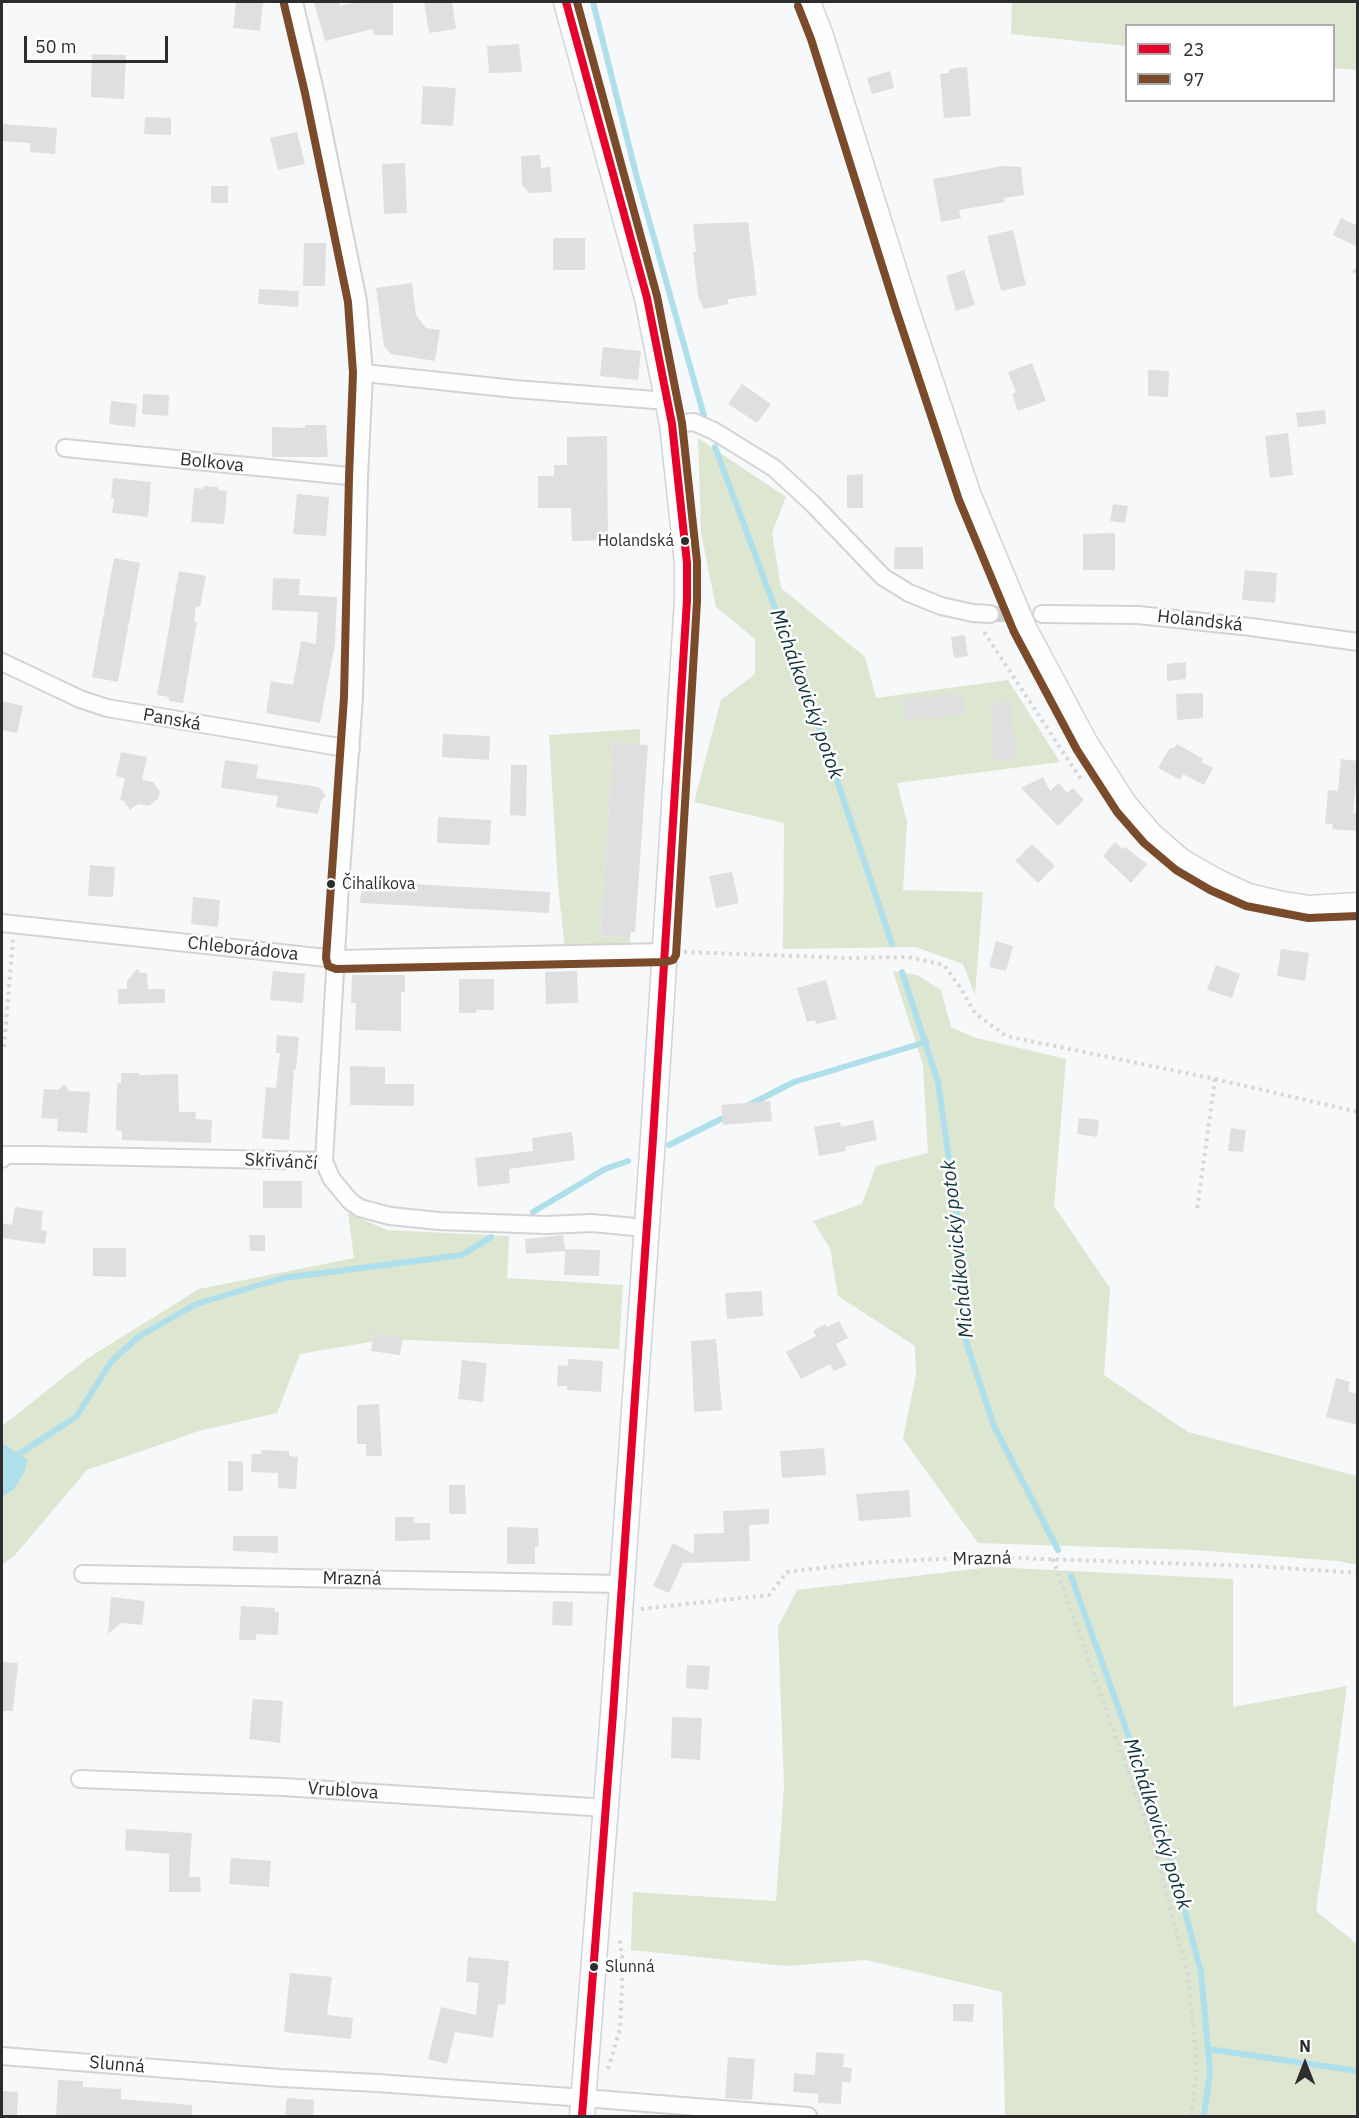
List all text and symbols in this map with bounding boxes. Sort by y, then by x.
scale bar [27,24,171,62]
legend [1125,24,1335,102]
text: 50 m [35,35,77,58]
text: 23 [1183,38,1205,61]
text: 97 [1183,68,1205,91]
street label: Bolkova [179,449,245,477]
place label: Holandská [598,531,674,551]
marker: Holandská [679,535,691,547]
water label: Michálkovický potok [764,606,848,782]
street label: Holandská [1156,606,1244,636]
street label: Panská [141,704,203,736]
place label: Čihalíkova [342,874,415,894]
marker: Čihalíkova [325,878,337,890]
street label: Chleborádova [186,932,300,966]
street label: Skřivánčí [244,1149,318,1175]
water label: Michálkovický potok [937,1159,979,1339]
street label: Mrazná [952,1548,1012,1570]
street label: Mrazná [322,1568,382,1590]
water label: Michálkovický potok [1118,1735,1196,1913]
street label: Vrublova [307,1778,379,1804]
place label: Slunná [605,1957,654,1977]
marker: Slunná [588,1961,600,1973]
north arrow [1275,2034,1335,2094]
text: N [1299,2036,1311,2056]
street label: Slunná [88,2052,146,2078]

